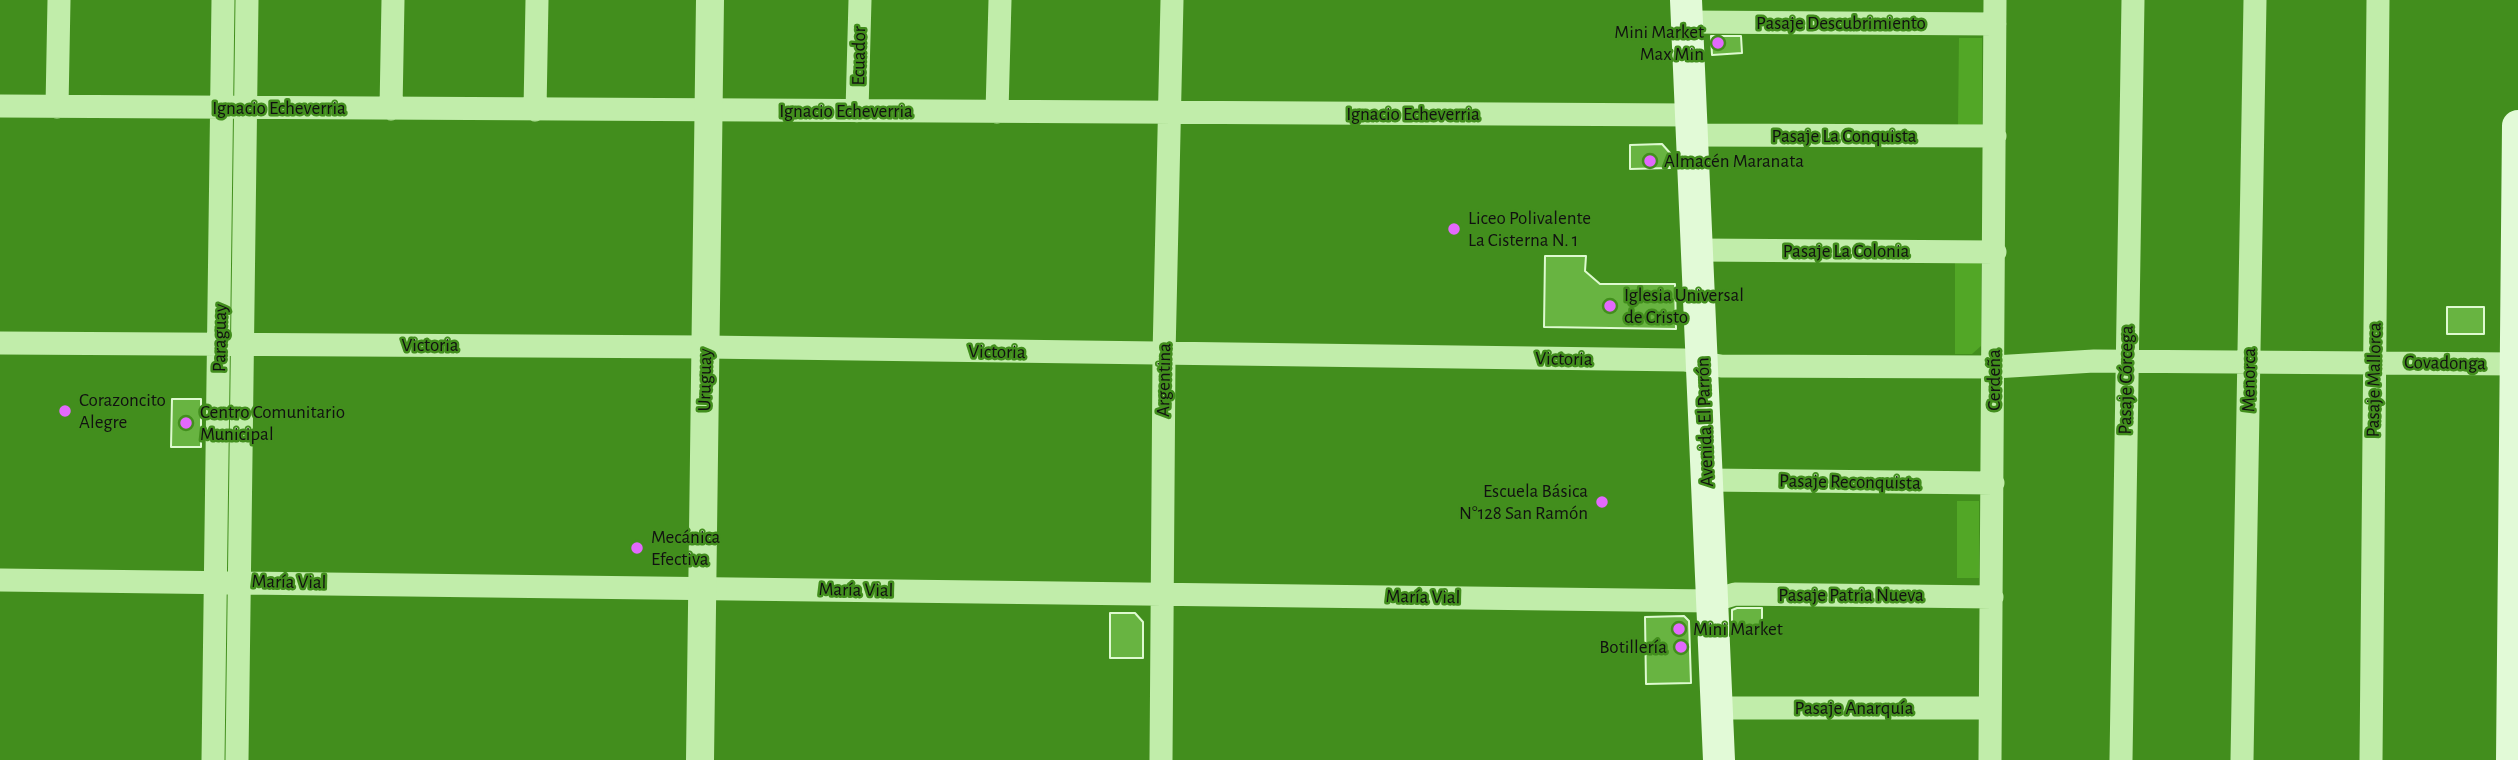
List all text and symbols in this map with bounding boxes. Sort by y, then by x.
street label: Pasaje Descubrimiento [1756,12,1926,34]
place label: Mini Market Max Min [1614,21,1704,65]
street label: Ecuador [847,26,871,86]
marker: Mini Market Max Min [1710,35,1726,51]
street label: Ignacio Echeverria [212,97,346,119]
street label: Ignacio Echeverria [779,100,913,122]
street label: Ignacio Echeverria [1346,103,1480,125]
street label: Pasaje La Conquista [1771,125,1917,147]
place label: Almacén Maranata [1664,150,1804,172]
marker: Almacén Maranata [1642,153,1658,169]
place label: Liceo Polivalente La Cisterna N. 1 [1468,207,1591,251]
marker: Liceo Polivalente La Cisterna N. 1 [1446,221,1462,237]
street label: Pasaje La Colonia [1783,240,1909,262]
place label: Iglesia Universal de Cristo [1624,284,1744,328]
marker: Iglesia Universal de Cristo [1602,298,1618,314]
street label: Paraguay [208,304,232,372]
street label: Pasaje Mallorca [2362,322,2386,438]
street label: Pasaje Córcega [2114,325,2138,435]
street label: Victoria [401,334,459,356]
street label: Victoria [968,340,1026,364]
street label: Argentina [1152,343,1176,417]
street label: Victoria [1535,347,1593,371]
street label: Uruguay [693,348,717,412]
street label: Menorca [2237,348,2261,412]
street label: Cerdeña [1983,349,2005,411]
street label: Covadonga [2404,351,2486,375]
street label: Avenida El Parrón [1691,357,1719,487]
place label: Corazoncito Alegre [79,389,166,433]
place label: Centro Comunitario Municipal [200,401,345,445]
marker: Corazoncito Alegre [57,403,73,419]
marker: Centro Comunitario Municipal [178,415,194,431]
street label: Pasaje Reconquista [1779,469,1921,495]
place label: Escuela Básica N°128 San Ramón [1459,480,1588,524]
marker: Escuela Básica N°128 San Ramón [1594,494,1610,510]
place label: Mecánica Efectiva [651,526,720,570]
marker: Mecánica Efectiva [629,540,645,556]
street label: María Vial [251,570,327,594]
street label: María Vial [818,578,894,602]
street label: Pasaje Patria Nueva [1778,584,1924,606]
street label: María Vial [1385,585,1461,609]
place label: Mini Market [1693,618,1783,640]
marker: Mini Market [1671,621,1687,637]
place label: Botillería [1599,636,1667,658]
marker: Botillería [1673,639,1689,655]
street label: Pasaje Anarquía [1795,697,1913,719]

